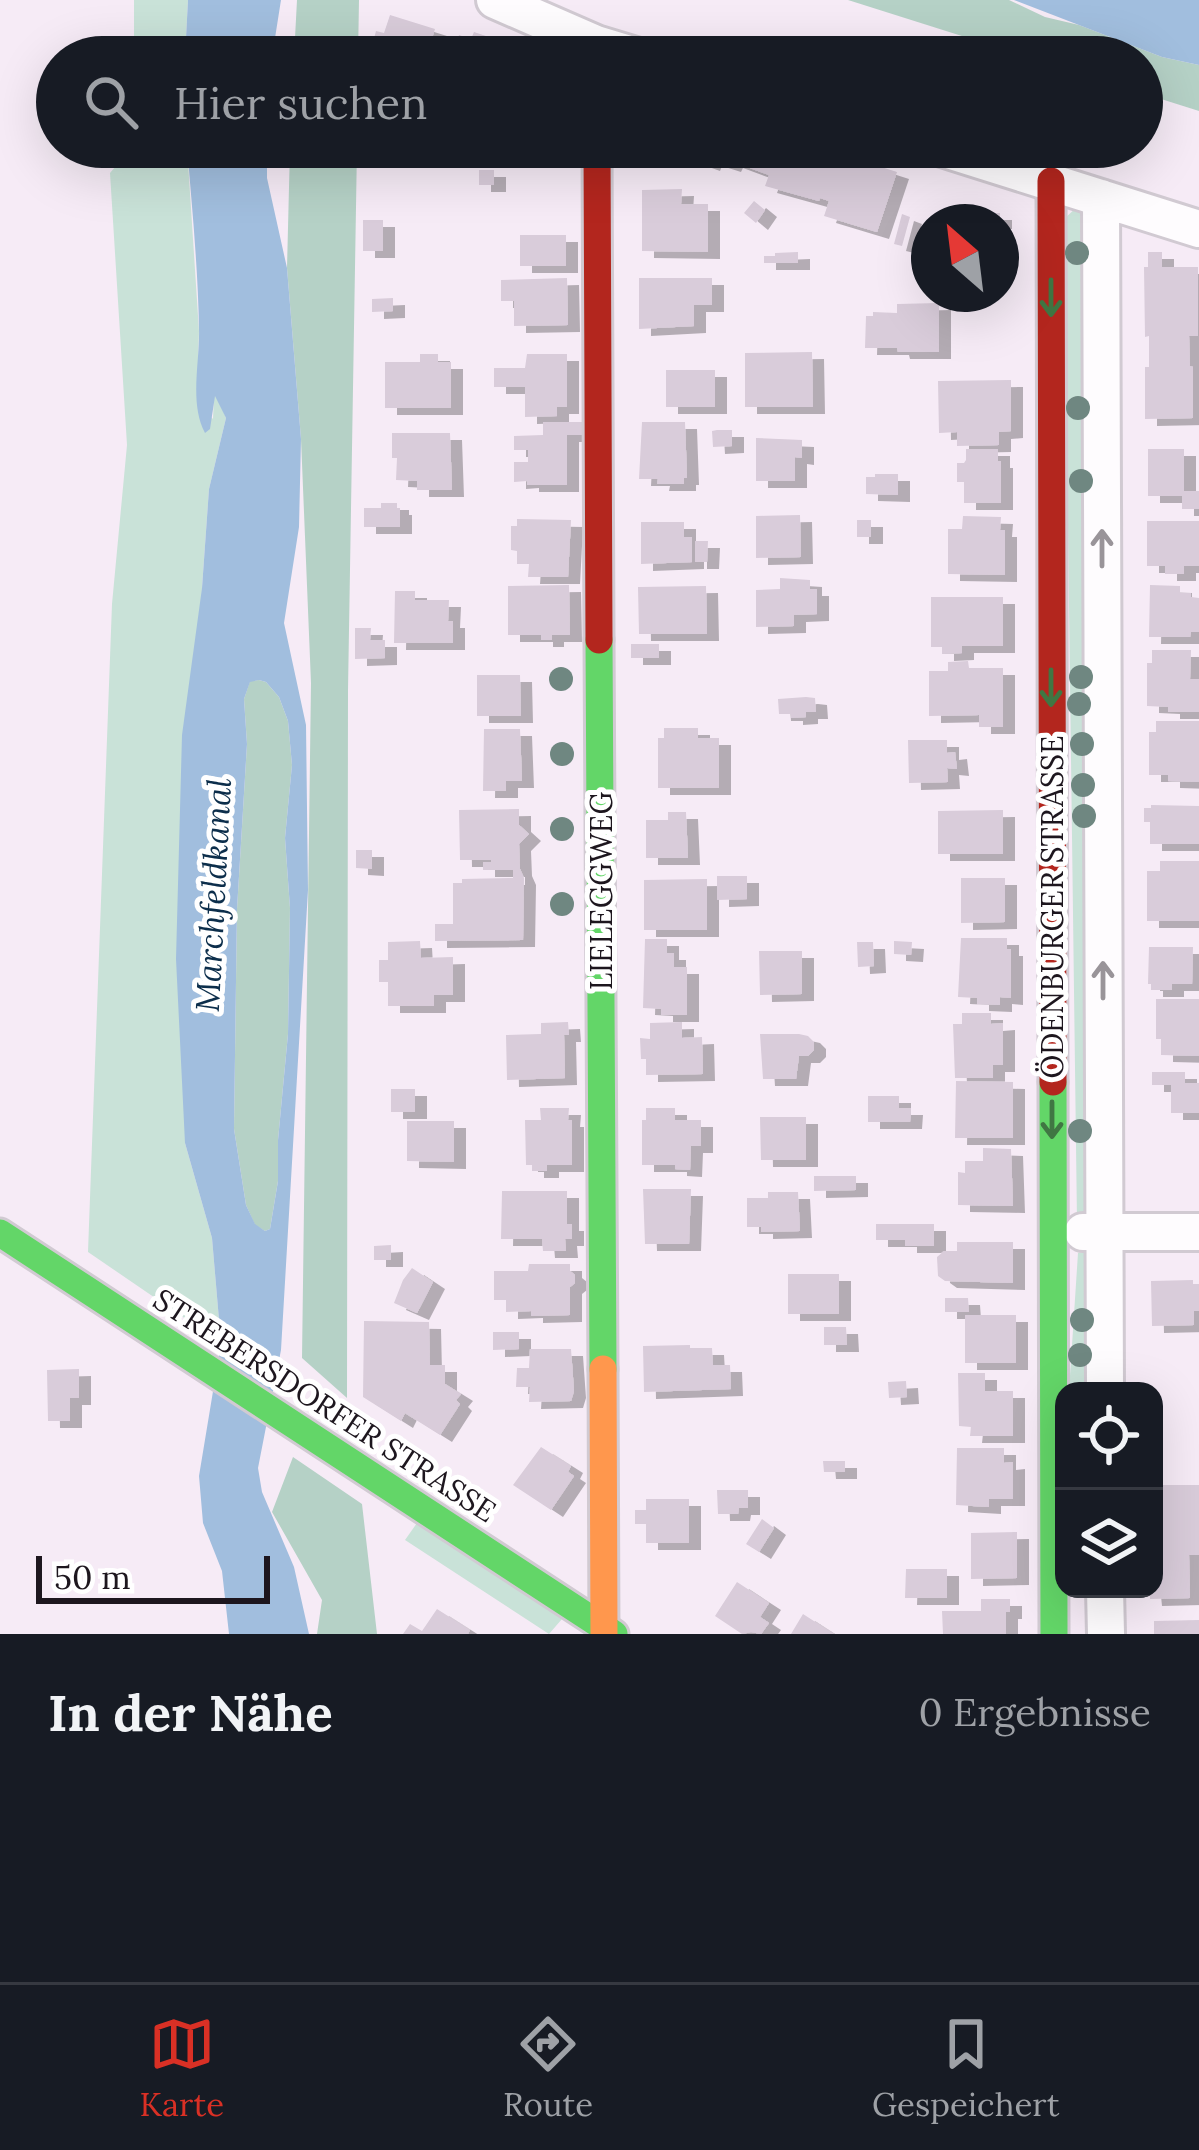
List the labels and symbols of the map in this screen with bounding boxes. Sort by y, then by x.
north arrow [911,204,1019,312]
one-way arrow [1040,278,1062,317]
one-way arrow [1091,529,1113,568]
one-way arrow [1040,668,1062,707]
street label: ÖDENBURGER STRASSE [1033,735,1071,1079]
water label: Marchfeldkanal [186,777,240,1013]
street label: LIELEGGWEG [582,792,620,990]
one-way arrow [1092,961,1114,1000]
one-way arrow [1041,1100,1063,1139]
street label: STREBERSDORFER STRASSE [146,1280,504,1530]
scale bar [36,1550,270,1603]

